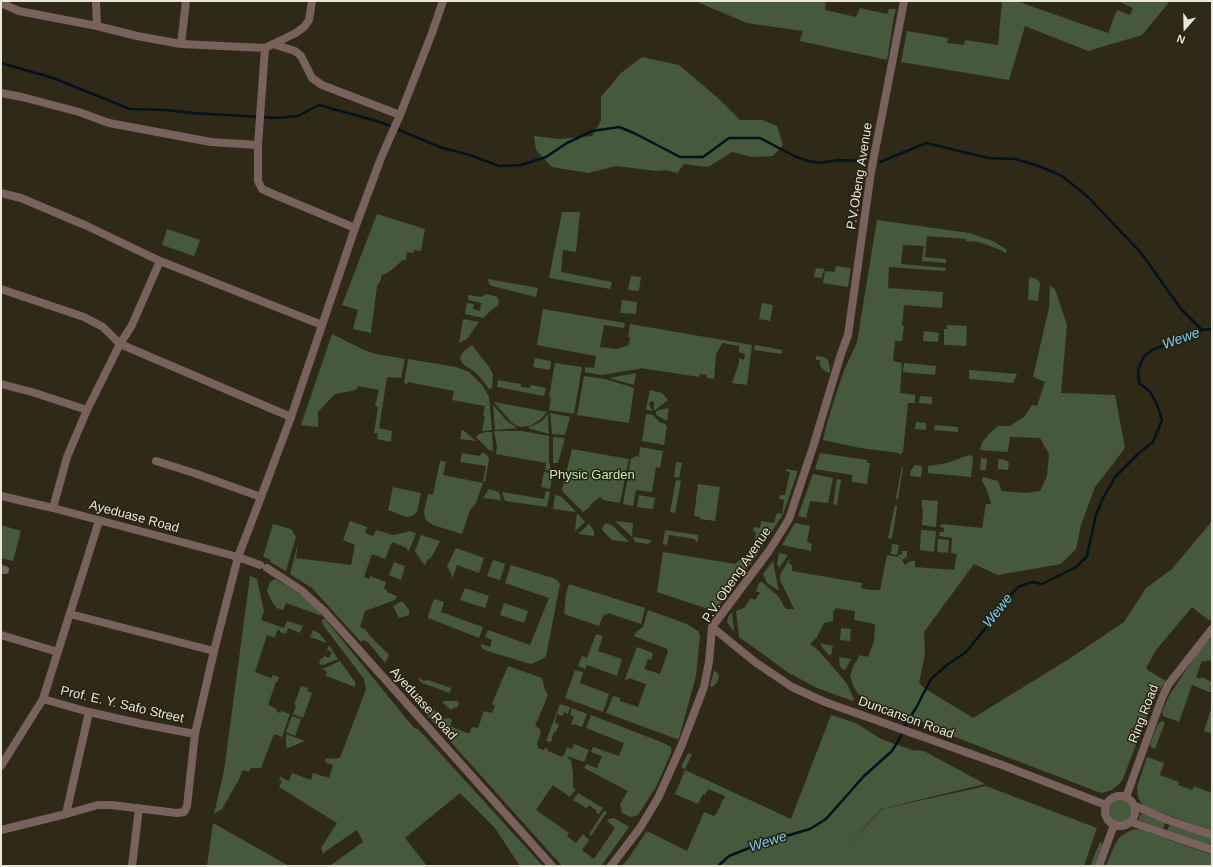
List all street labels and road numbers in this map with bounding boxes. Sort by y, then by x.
street label: P.V.Obeng Avenue [844,121,876,231]
street label: Ayeduase Road [87,498,181,536]
street label: P.V. Obeng Avenue [699,524,775,626]
street label: Ayeduase Road [386,664,460,744]
street label: Prof. E. Y. Safo Street [59,683,185,727]
street label: Ring Road [1126,683,1162,745]
street label: Duncanson Road [856,693,956,743]

